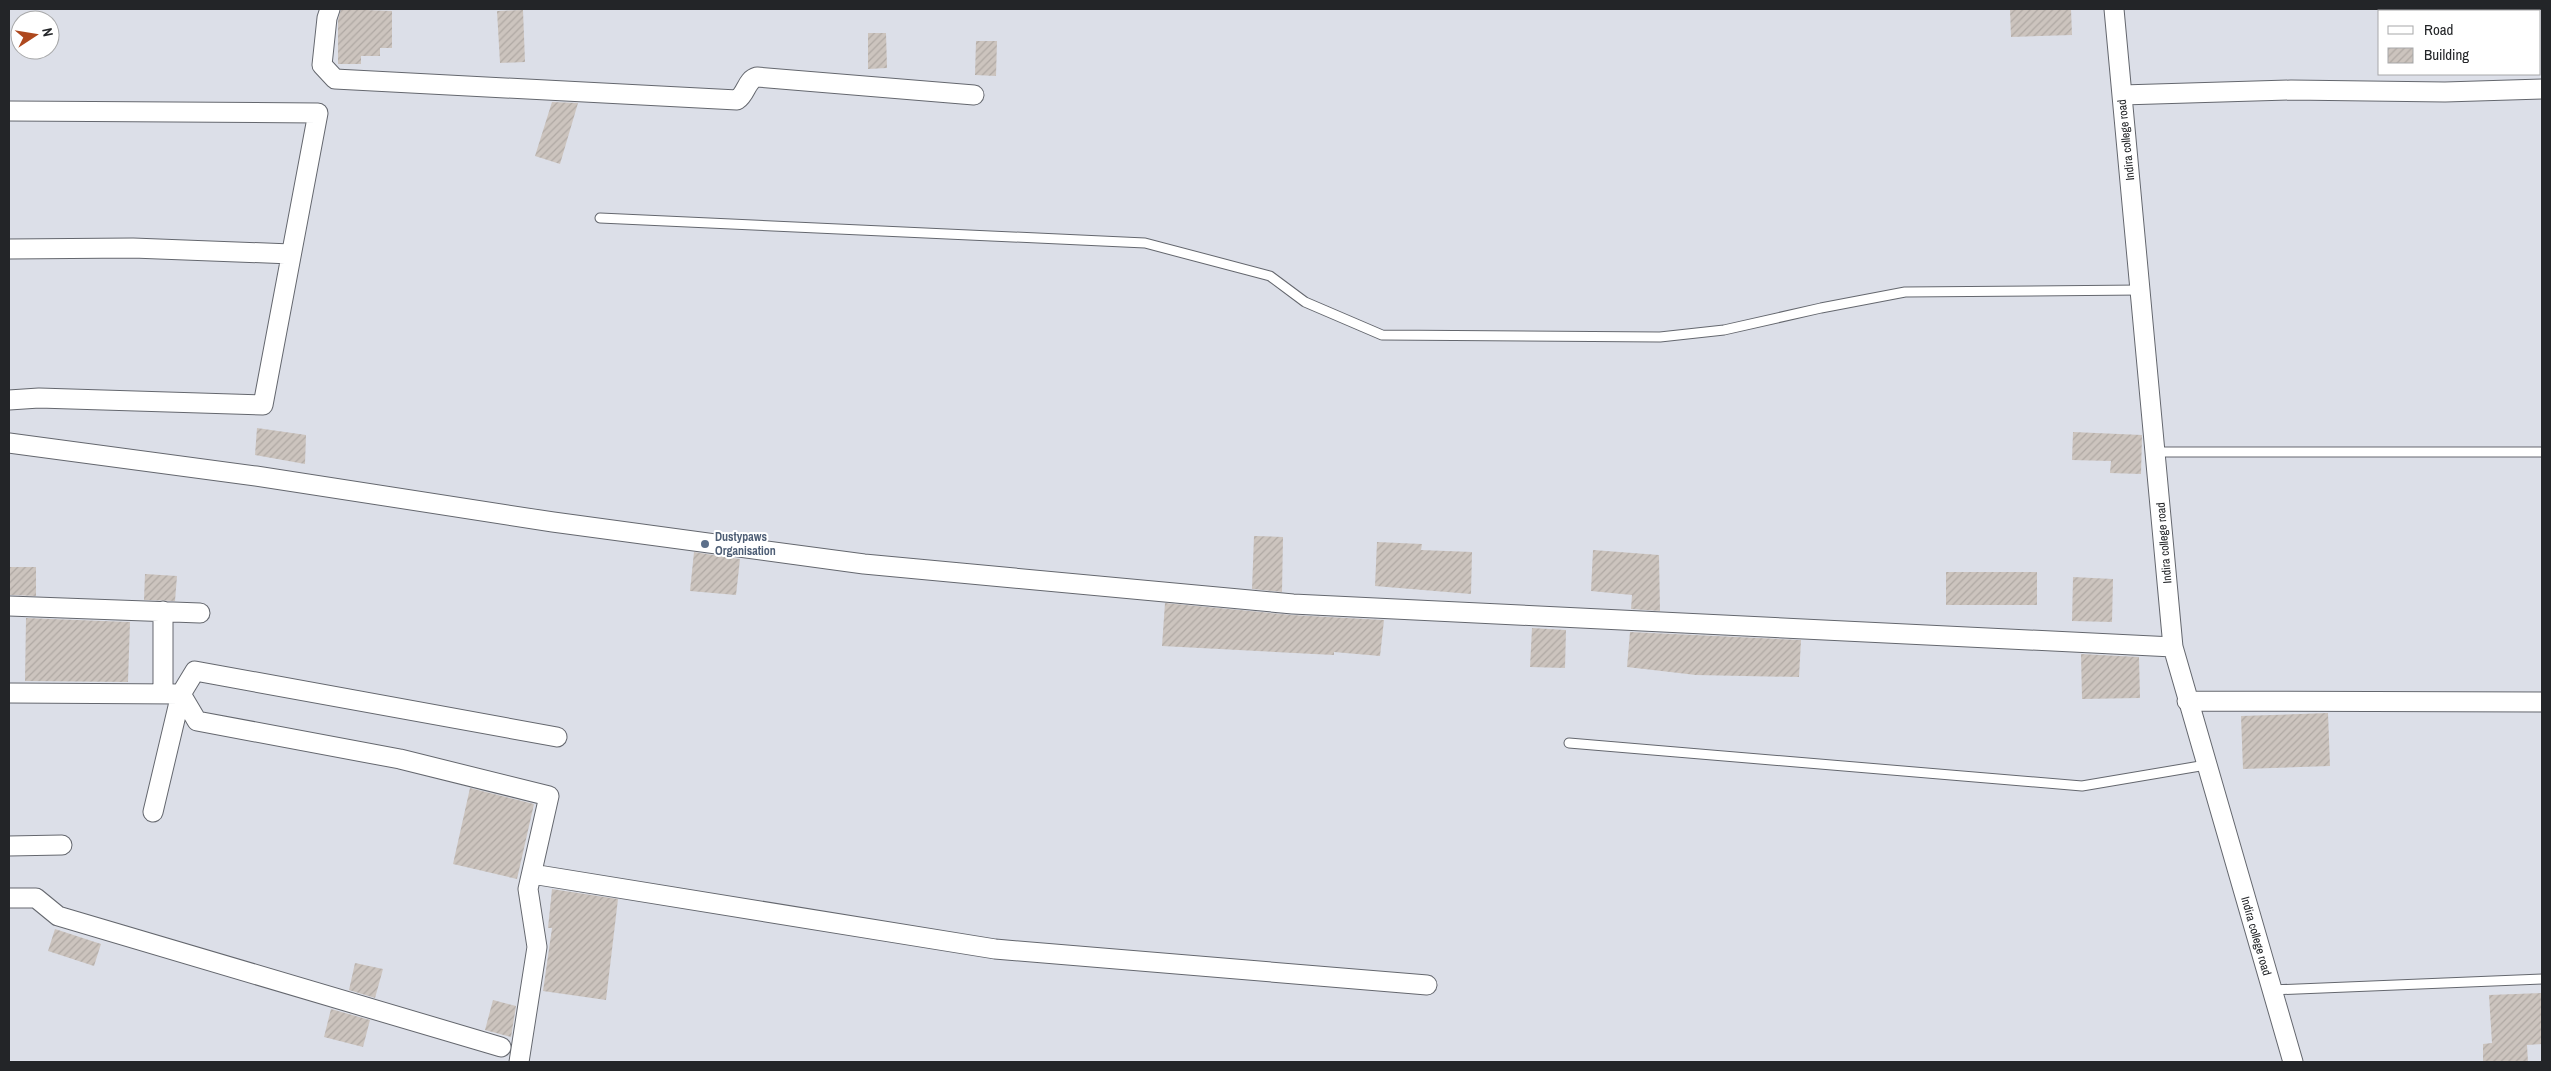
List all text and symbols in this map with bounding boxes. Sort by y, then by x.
north arrow [10,10,60,60]
legend [2378,10,2541,75]
text: Road [2424,19,2453,40]
text: N [38,26,57,38]
text: Building [2424,44,2469,65]
street label: Indira college road [2114,99,2138,181]
street label: Indira college road [2152,502,2176,584]
place label: Dustypaws Organisation [715,529,776,559]
marker: Dustypaws Organisation [699,538,711,550]
street label: Indira college road [2237,895,2275,977]

